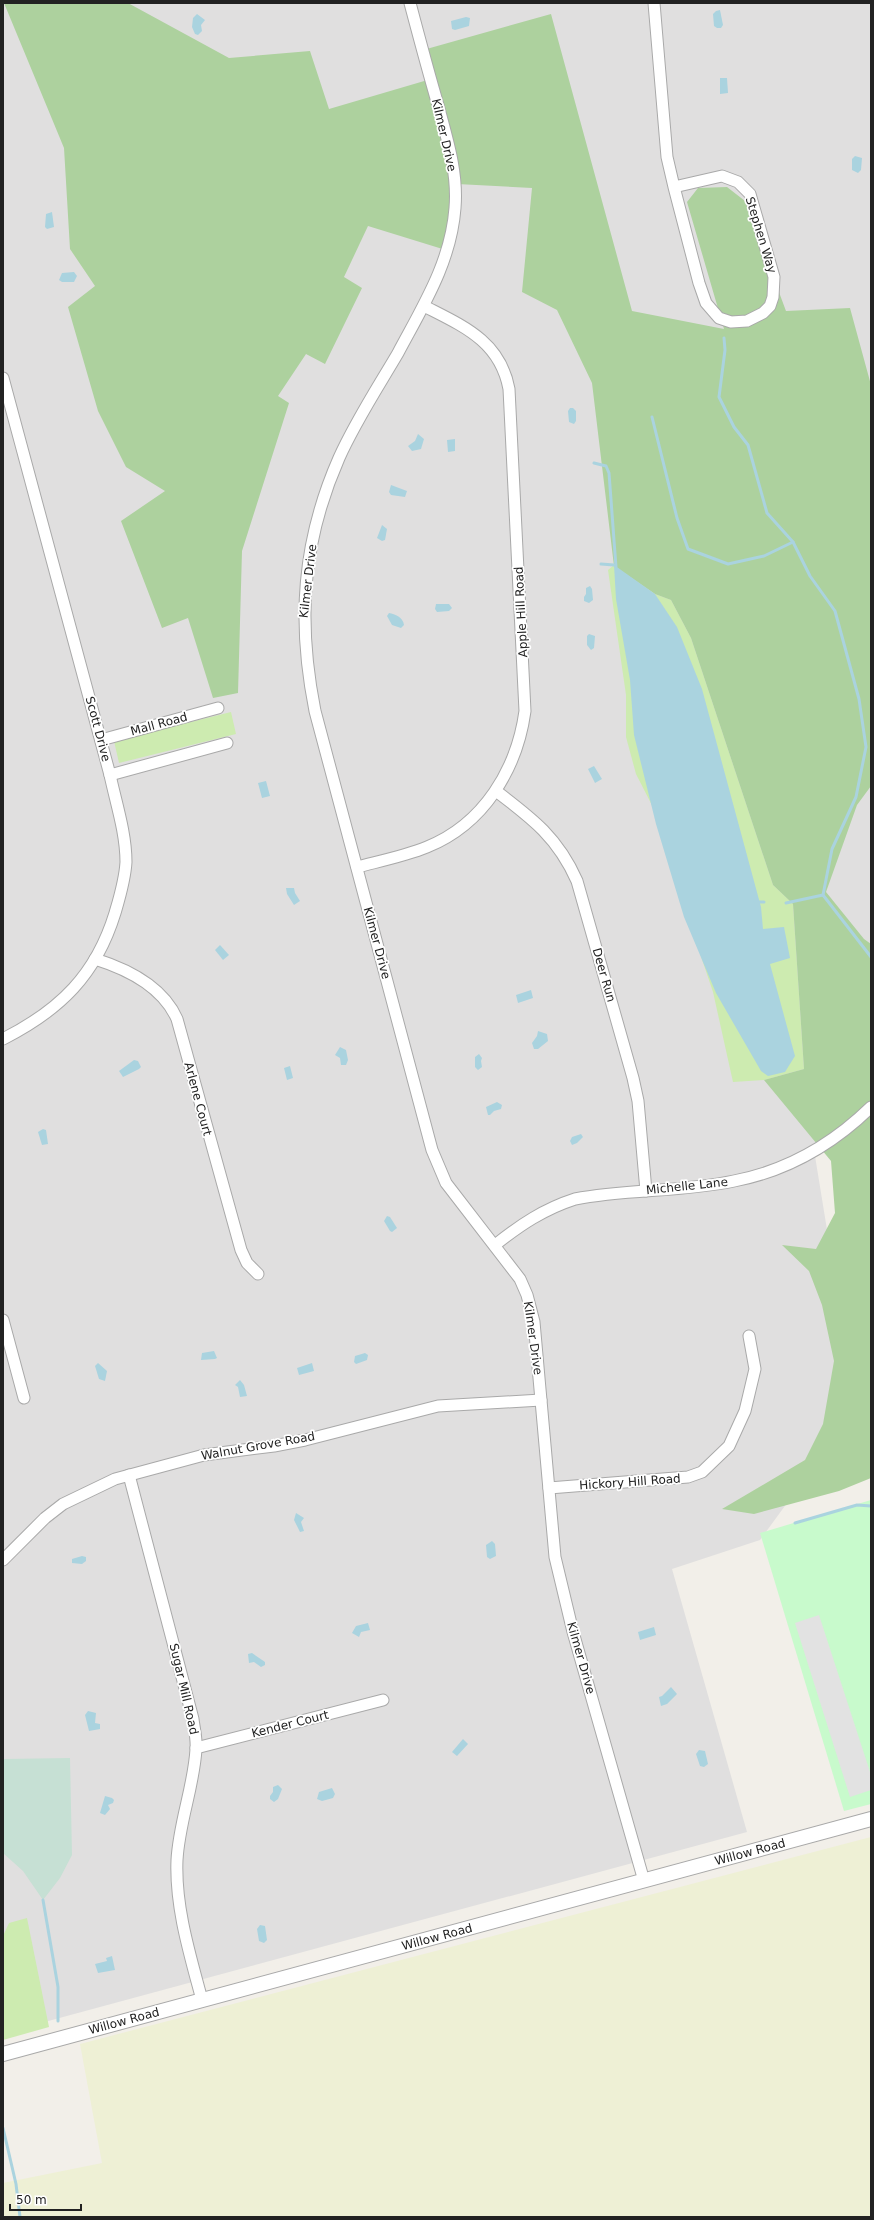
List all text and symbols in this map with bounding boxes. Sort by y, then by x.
street label: Kilmer Drive [429,97,459,173]
street label: Stephen Way [743,195,779,275]
street label: Kilmer Drive [297,543,319,619]
street label: Apple Hill Road [512,566,530,658]
street label: Scott Drive [83,695,113,763]
street label: Mall Road [129,710,189,738]
street label: Kilmer Drive [361,905,393,981]
street label: Deer Run [590,946,618,1004]
street label: Arlene Court [181,1061,215,1138]
street label: Michelle Lane [645,1175,729,1197]
street label: Kilmer Drive [521,1300,545,1376]
street label: Walnut Grove Road [200,1429,316,1463]
street label: Hickory Hill Road [579,1471,681,1493]
street label: Kilmer Drive [564,1620,598,1696]
street label: Sugar Mill Road [167,1642,201,1736]
street label: Kender Court [250,1708,330,1740]
street label: Willow Road [713,1836,787,1868]
street label: Willow Road [400,1921,474,1953]
street label: Willow Road [87,2005,161,2037]
scale bar [10,2186,81,2212]
text: 50 m [16,2193,47,2207]

